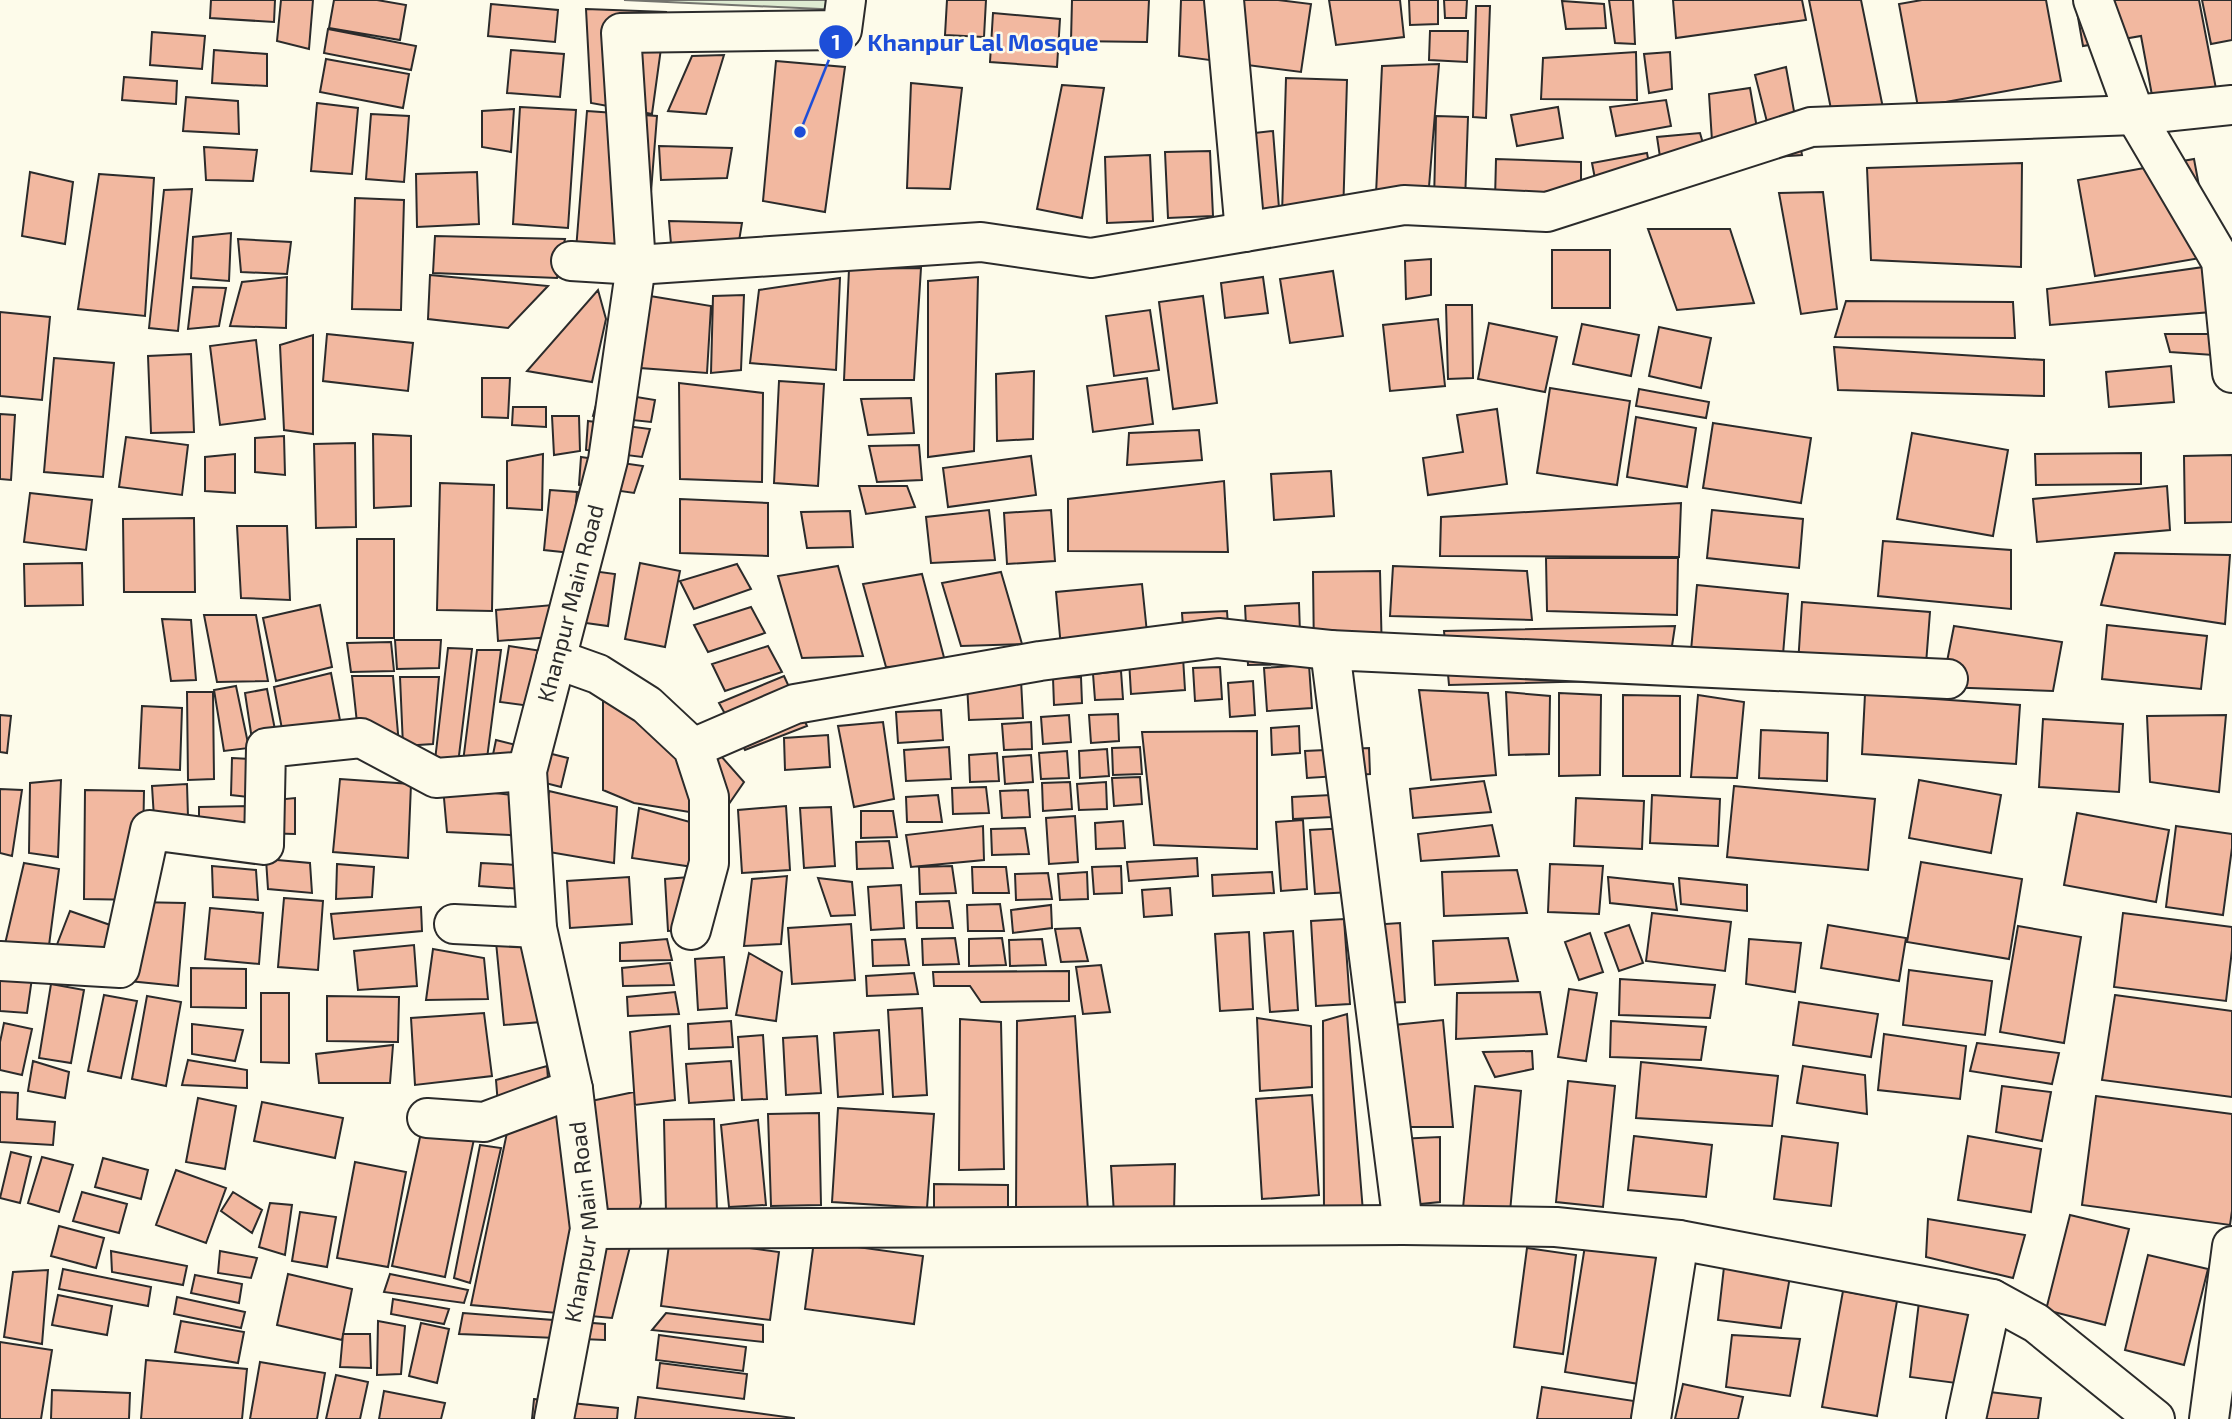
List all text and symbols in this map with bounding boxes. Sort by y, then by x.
callout: Khanpur Lal Mosque [818,20,1113,65]
text: Khanpur Lal Mosque [867,27,1099,56]
text: 1 [831,29,841,54]
street label: Khanpur Main Road [531,501,609,705]
street label: Khanpur Main Road [558,1120,603,1325]

